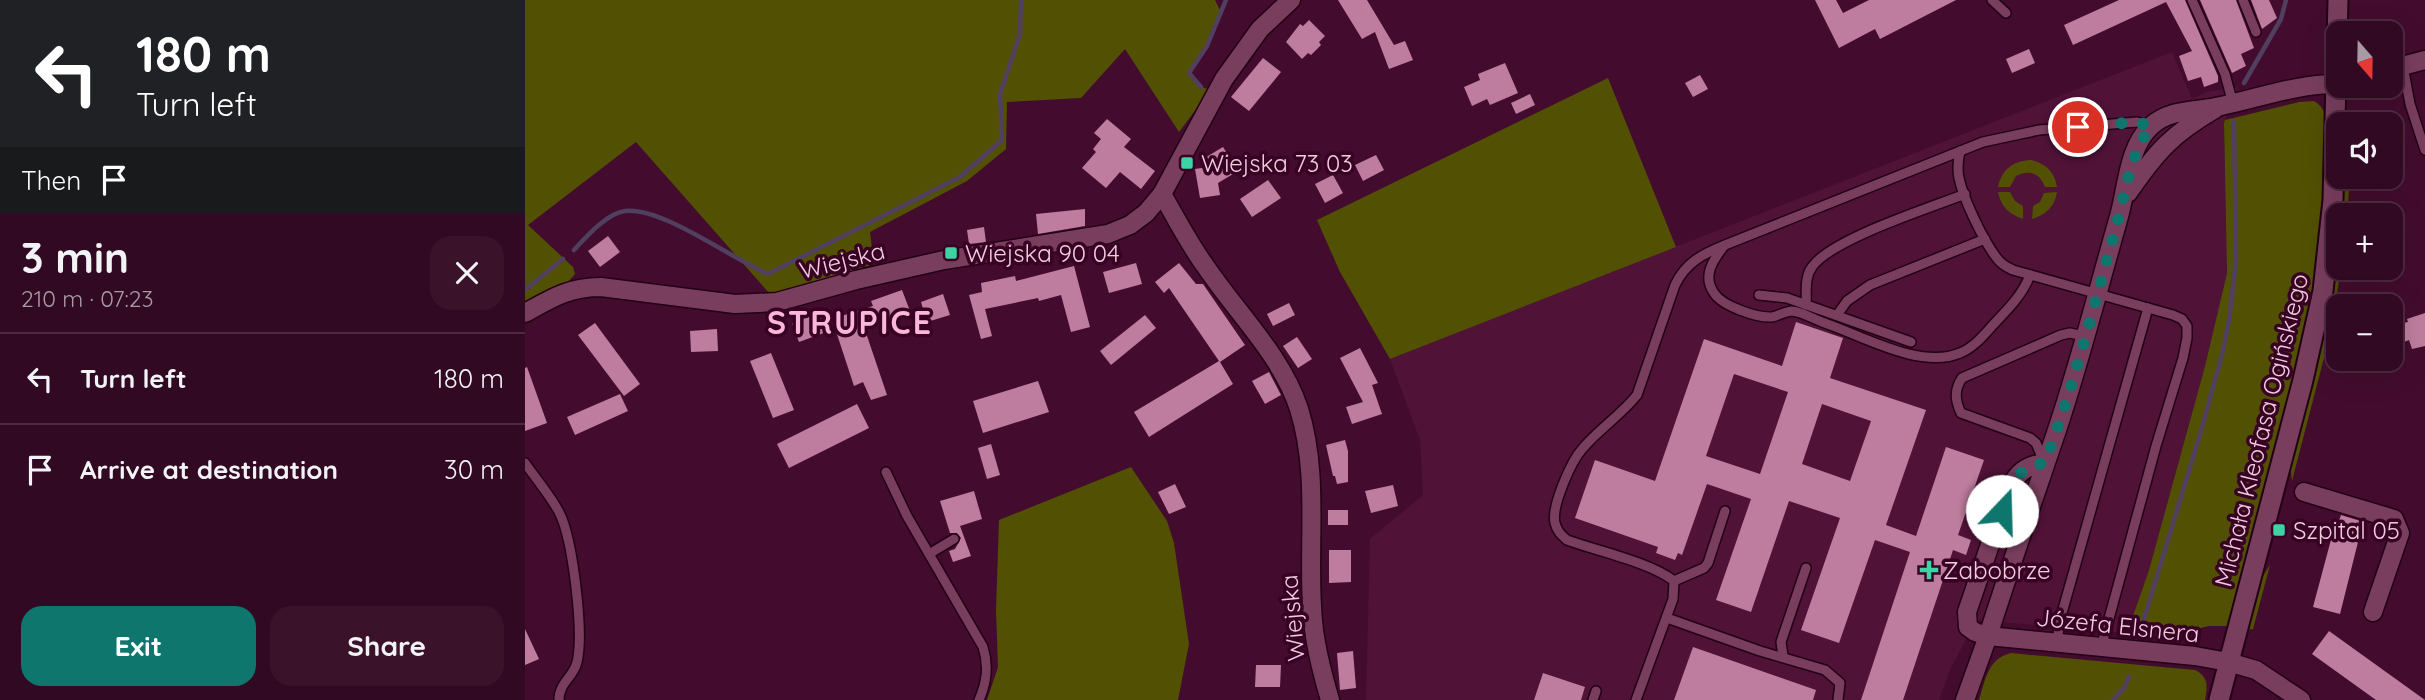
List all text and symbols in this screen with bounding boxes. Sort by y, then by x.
north arrow [2326,21,2403,98]
map controls [2326,21,2403,371]
text: 180 m [136,23,271,84]
icon: left [21,28,112,119]
text: Turn left [136,84,257,124]
pin [2048,97,2108,157]
icon: arrive [2059,108,2097,146]
button: sound [2326,112,2403,189]
place label: Wiejska 73 03 [1201,148,1353,178]
marker: Wiejska 73 03 [1179,155,1195,171]
icon: arrive [95,161,133,199]
text: Then [21,164,81,197]
button: + [2326,203,2403,280]
text: 3 min [21,231,129,284]
street label: Wiejska [796,235,888,285]
button: close [430,236,504,310]
place label: Wiejska 90 04 [965,238,1120,268]
marker: Wiejska 90 04 [943,245,959,261]
street label: Michała Kleofasa Ogińskiego [2208,270,2314,590]
text: 210 m · 07:23 [21,284,154,313]
button: − [2326,294,2403,371]
district label: STRUPICE [767,302,933,342]
icon: left [21,360,59,398]
text: Turn left [80,362,187,395]
text: 180 m [434,362,504,395]
icon: arrive [21,451,59,489]
text: Arrive at destination [80,453,338,486]
text: 30 m [444,453,504,486]
position arrow [1965,474,2039,548]
place label: Szpital 05 [2293,515,2400,545]
marker: Szpital 05 [2271,522,2287,538]
place label: Zabobrze [1943,555,2051,585]
marker: Zabobrze [1921,562,1937,578]
street label: Wiejska [1273,573,1311,663]
street label: Józefa Elsnera [2035,602,2201,648]
button: Exit [21,606,256,686]
button: Share [270,606,504,686]

